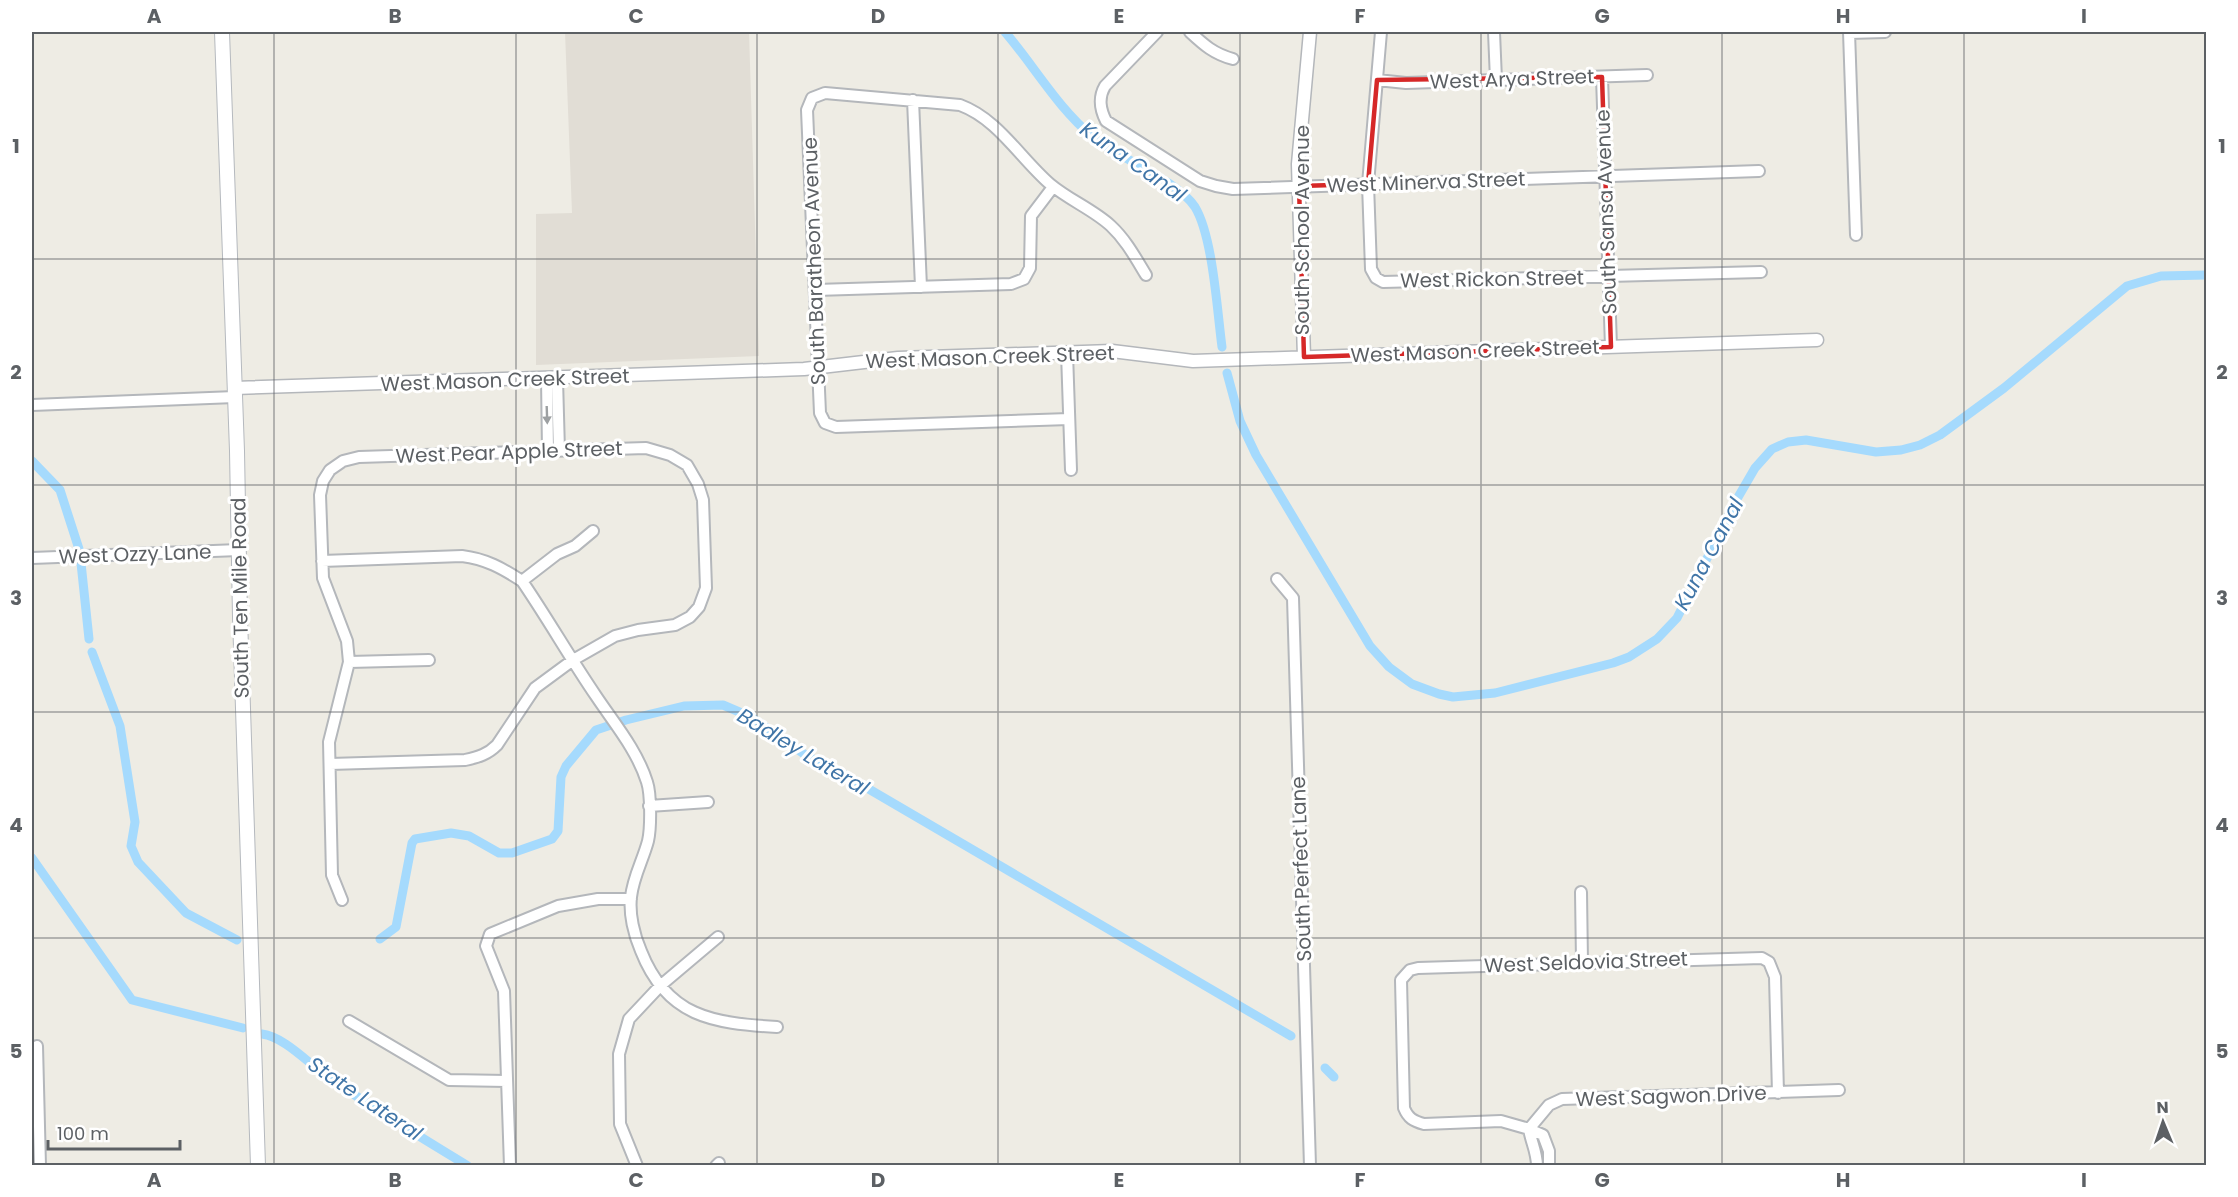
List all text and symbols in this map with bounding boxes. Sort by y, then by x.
text: A [147,2,162,30]
text: B [388,2,402,30]
text: C [628,2,644,30]
text: D [871,2,885,30]
text: E [1114,2,1124,30]
text: F [1355,2,1366,30]
text: G [1594,2,1610,30]
text: H [1836,2,1850,30]
text: I [2081,2,2087,30]
street label: West Arya Street [1429,62,1595,96]
street label: South Sansa Avenue [1588,109,1624,315]
water label: Kuna Canal [1075,114,1193,209]
street label: South School Avenue [1288,125,1316,335]
text: 1 [12,132,20,160]
text: 1 [2218,132,2226,160]
street label: South Baratheon Avenue [796,137,832,385]
street label: West Minerva Street [1326,165,1526,199]
street label: West Rickon Street [1400,263,1584,295]
street label: West Mason Creek Street [1350,333,1600,369]
street label: West Mason Creek Street [865,339,1115,375]
text: 2 [10,358,22,386]
text: 2 [2216,358,2228,386]
street label: West Mason Creek Street [380,362,630,398]
one-way arrow [543,405,552,424]
street label: West Pear Apple Street [395,434,623,470]
water label: Kuna Canal [1667,492,1751,615]
street label: South Ten Mile Road [224,497,256,699]
street label: West Ozzy Lane [58,537,212,571]
text: 3 [10,584,22,612]
text: 3 [2216,584,2228,612]
water label: Badley Lateral [732,701,875,803]
street label: South Perfect Lane [1284,776,1318,962]
text: 4 [9,811,23,839]
text: 4 [2215,811,2229,839]
street label: West Seldovia Street [1484,944,1688,980]
text: 5 [10,1037,23,1065]
text: 5 [2216,1037,2229,1065]
water label: State Lateral [302,1050,429,1148]
street label: West Sagwon Drive [1575,1079,1767,1113]
north arrow [2133,1092,2193,1152]
text: N [2156,1096,2169,1119]
scale bar [48,1113,180,1151]
text: 100 m [57,1121,109,1146]
text: A [147,1166,162,1194]
text: B [388,1166,402,1194]
text: C [628,1166,644,1194]
text: D [871,1166,885,1194]
text: E [1114,1166,1124,1194]
text: F [1355,1166,1366,1194]
text: G [1594,1166,1610,1194]
text: H [1836,1166,1850,1194]
text: I [2081,1166,2087,1194]

